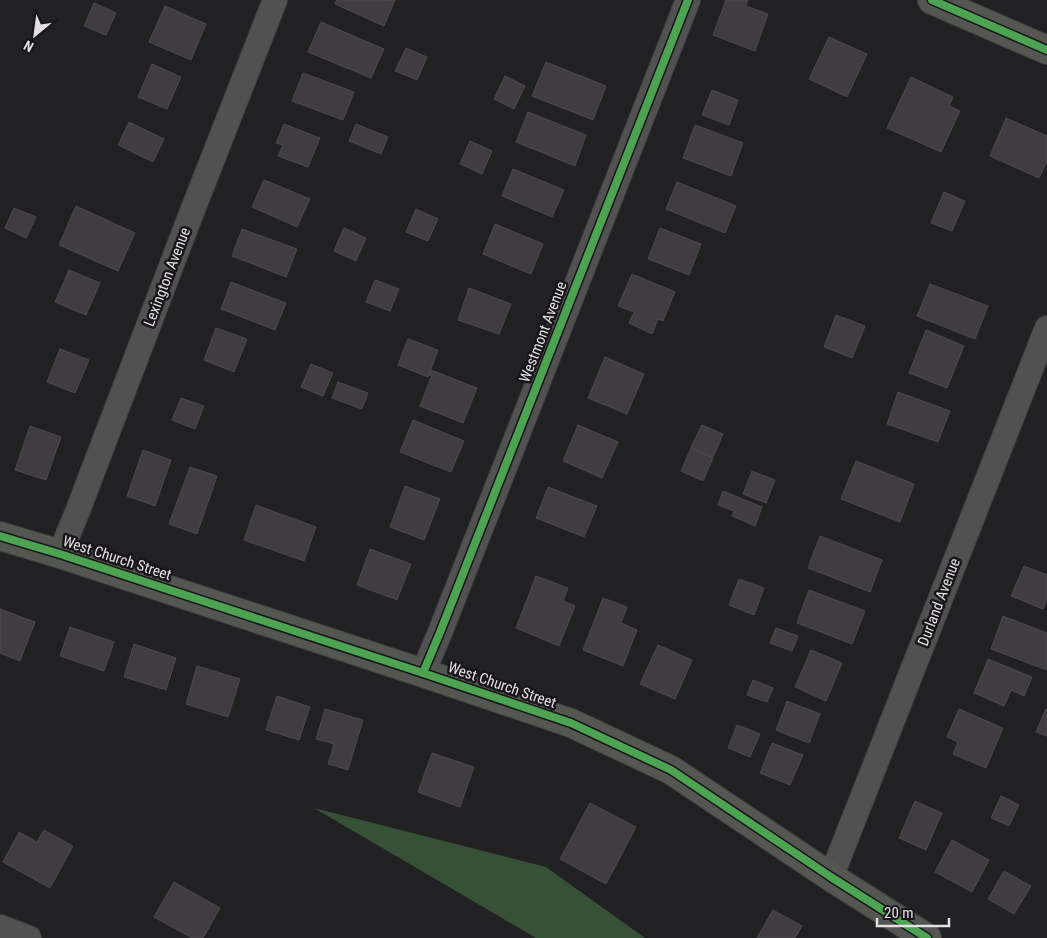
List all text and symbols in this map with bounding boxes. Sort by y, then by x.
north arrow [10,10,60,60]
text: N [21,37,36,55]
street label: Lexington Avenue [140,225,194,329]
street label: Westmont Avenue [515,279,571,385]
street label: West Church Street [60,532,174,584]
street label: Durland Avenue [914,556,964,648]
street label: West Church Street [446,658,558,712]
scale bar [877,896,950,928]
text: 20 m [884,904,914,922]

